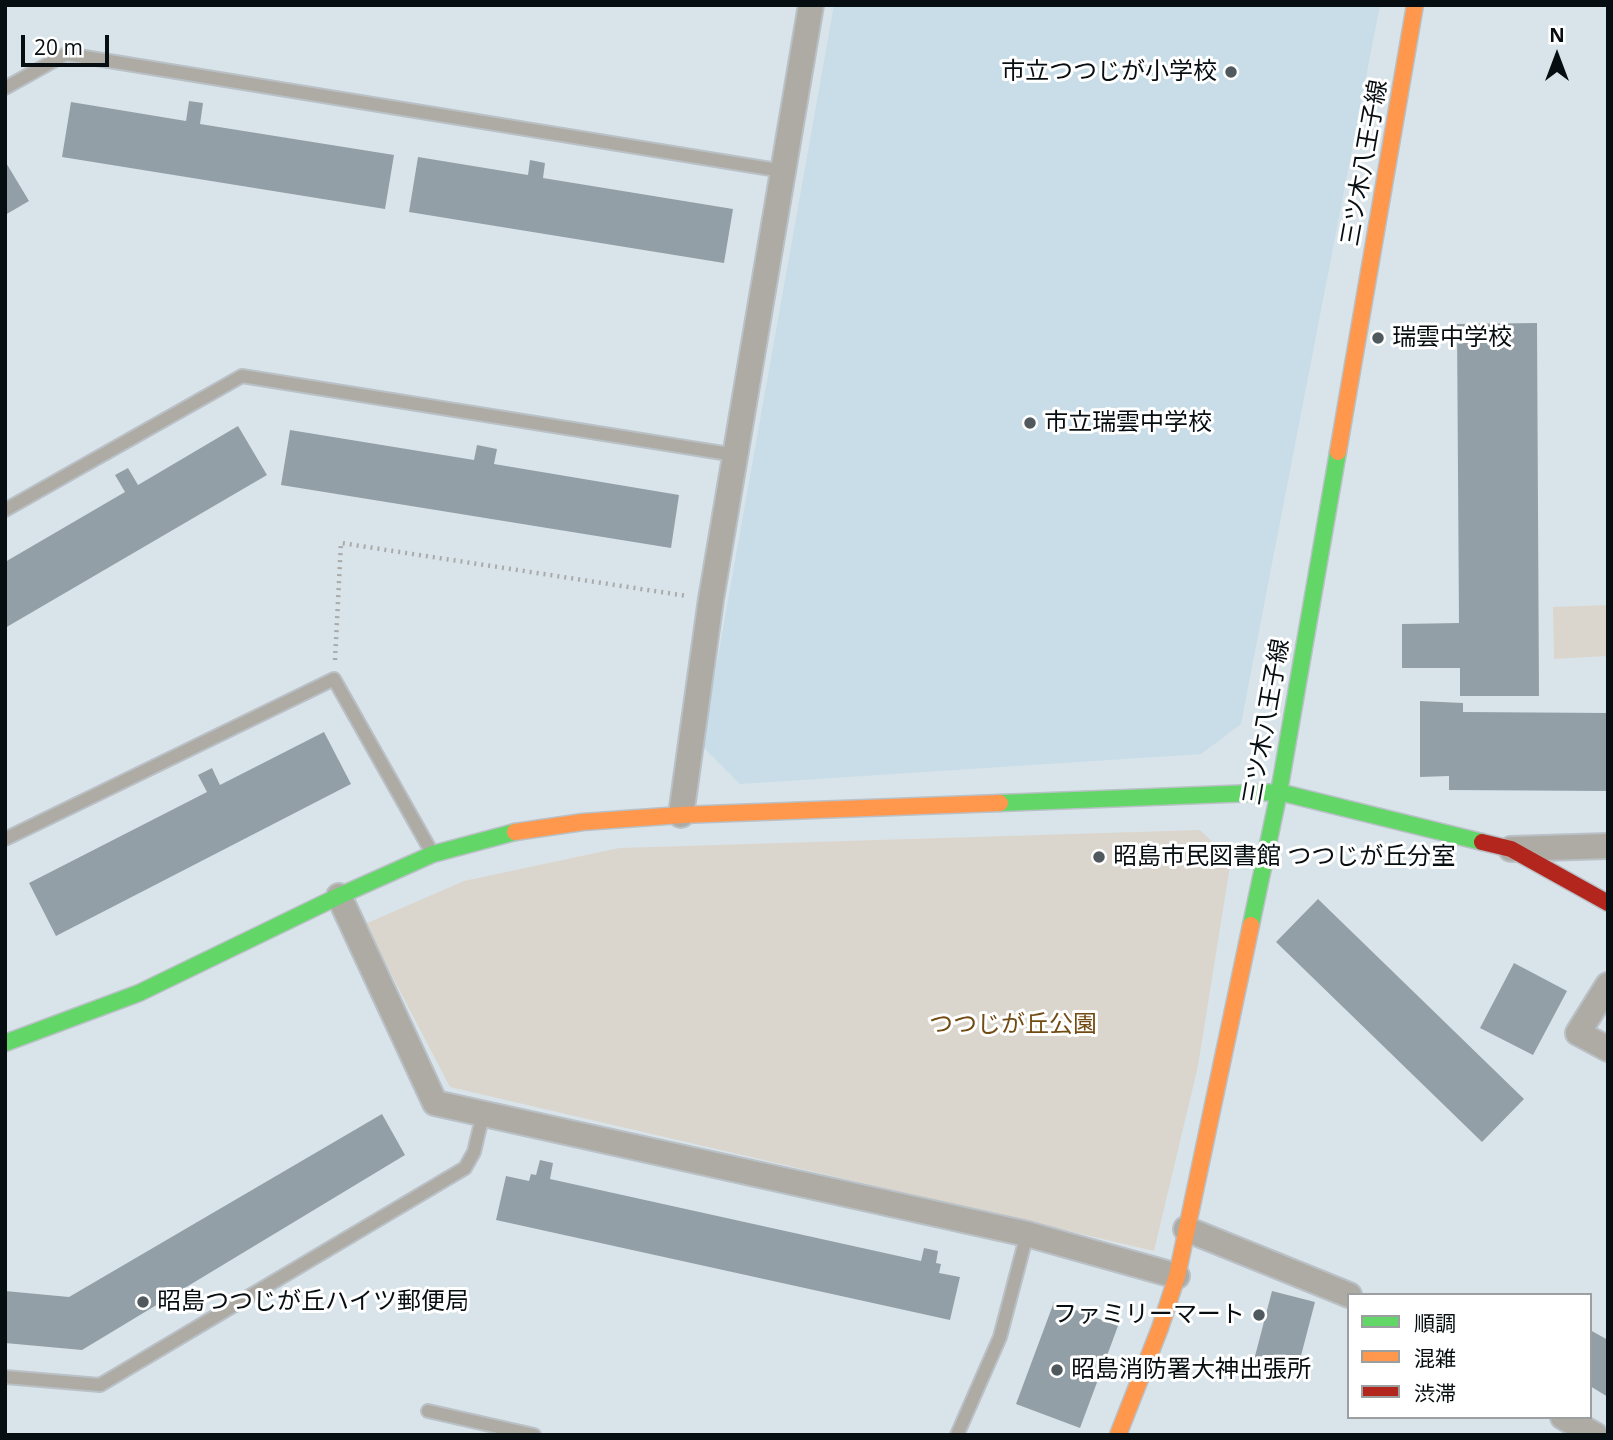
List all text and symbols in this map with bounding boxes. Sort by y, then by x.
scale bar [24,21,112,65]
north arrow [1522,21,1592,91]
text: N [1549,22,1565,48]
text: 20 m [34,33,83,61]
place label: 市立つつじが小学校 [1001,58,1217,86]
marker: 市立つつじが小学校 [1223,64,1239,80]
street label: 三ツ木八王子線 [1336,78,1394,248]
place label: 瑞雲中学校 [1392,324,1512,352]
marker: 瑞雲中学校 [1370,330,1386,346]
place label: 市立瑞雲中学校 [1044,409,1212,437]
marker: 市立瑞雲中学校 [1022,415,1038,431]
street label: 三ツ木八王子線 [1238,637,1296,807]
place label: 昭島市民図書館 つつじが丘分室 [1113,843,1455,871]
marker: 昭島市民図書館 つつじが丘分室 [1091,849,1107,865]
park label: つつじが丘公園 [929,1011,1097,1039]
place label: 昭島つつじが丘ハイツ郵便局 [157,1288,469,1316]
legend [1347,1293,1592,1419]
marker: 昭島つつじが丘ハイツ郵便局 [135,1294,151,1310]
place label: ファミリーマート [1053,1301,1245,1329]
marker: ファミリーマート [1251,1307,1267,1323]
text: 順調 [1414,1309,1456,1337]
text: 混雑 [1414,1344,1456,1372]
place label: 昭島消防署大神出張所 [1071,1356,1311,1384]
marker: 昭島消防署大神出張所 [1049,1362,1065,1378]
text: 渋滞 [1414,1379,1456,1407]

